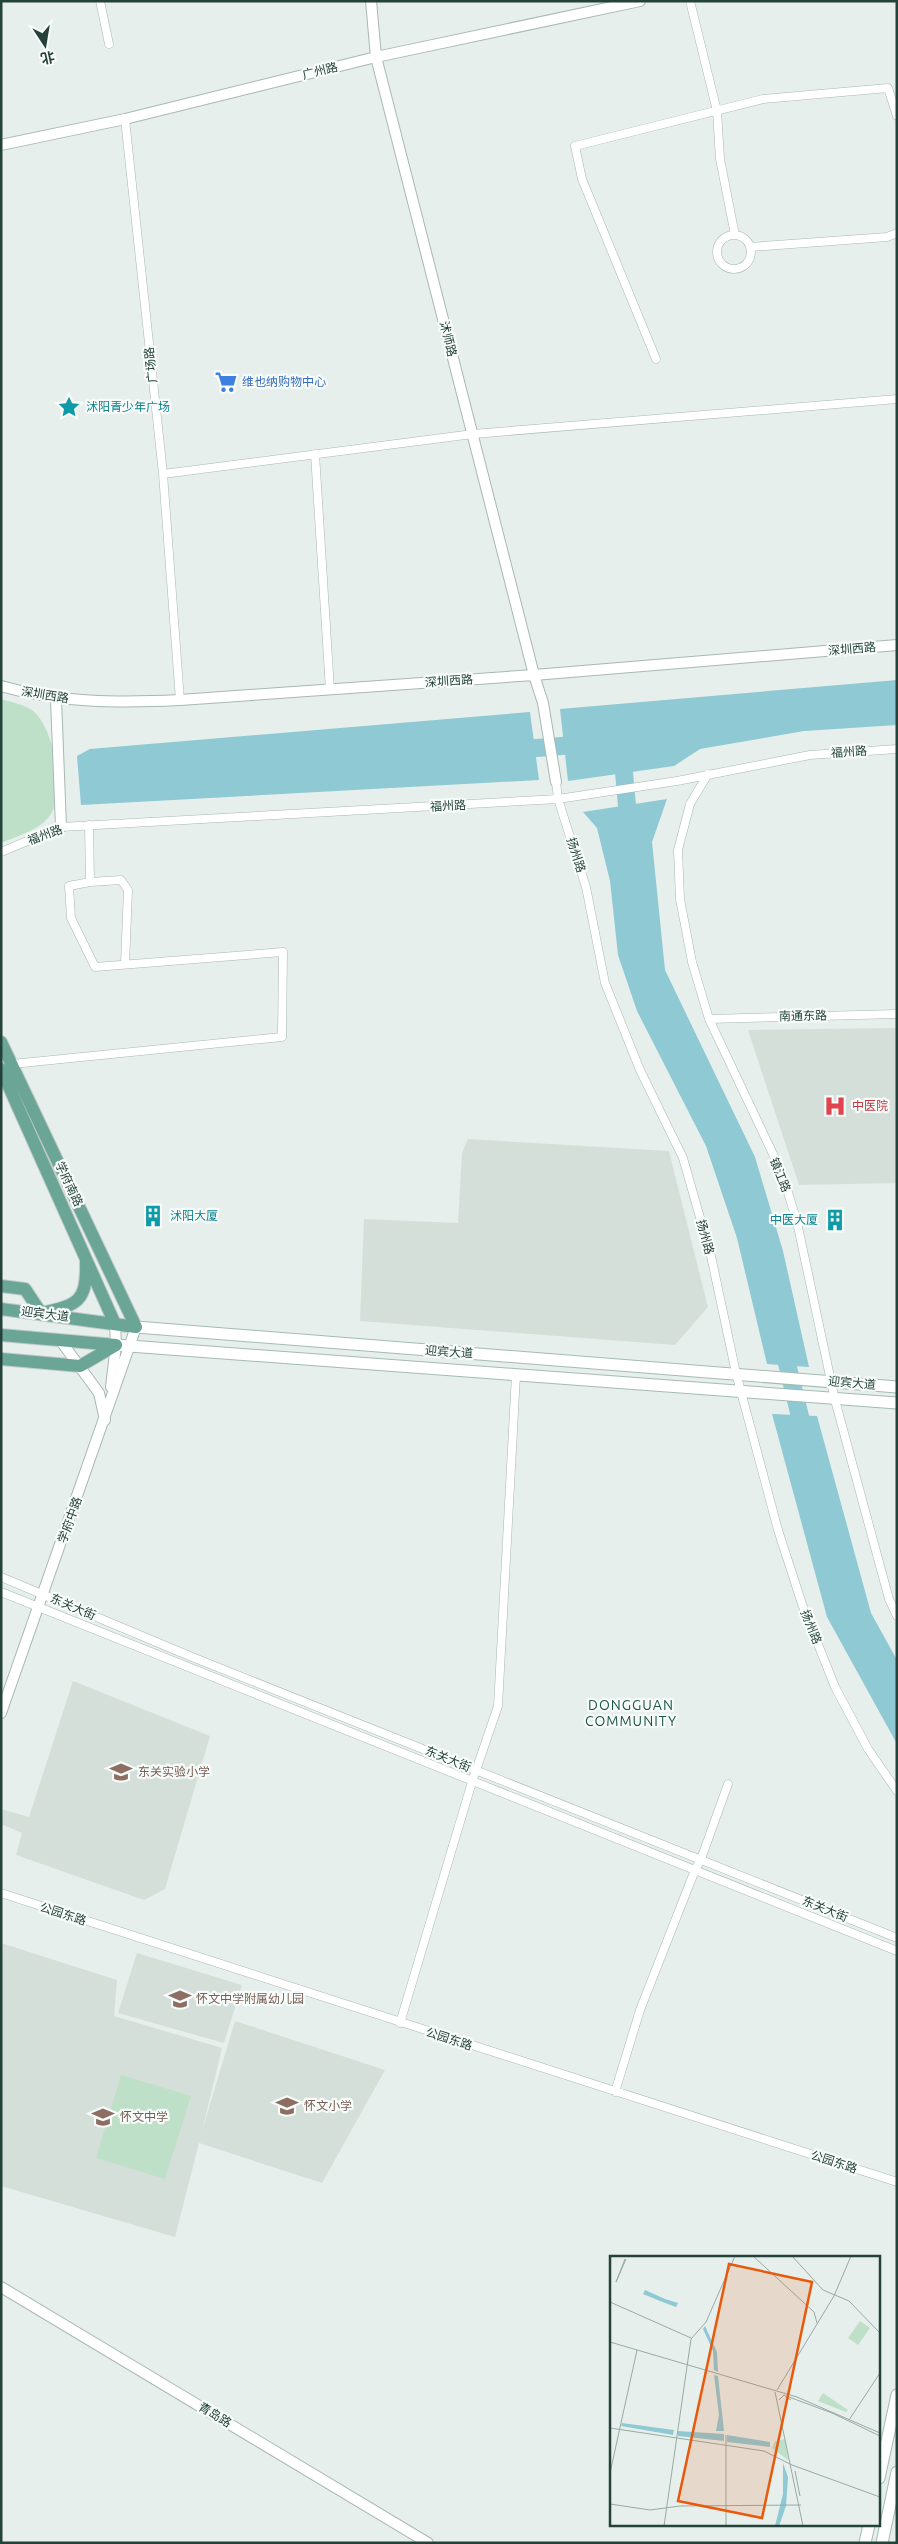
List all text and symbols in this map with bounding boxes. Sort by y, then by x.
north arrow [20,20,70,70]
text: 北 [39,48,56,67]
street label: 广州路 [301,60,339,81]
street label: 沭师路 [438,320,459,358]
street label: 广场路 [142,346,159,384]
supermarket icon: 维也纳购物中心 [213,369,239,395]
place label: 维也纳购物中心 [242,375,326,388]
place icon: 沭阳青少年广场 [56,394,82,420]
place label: 沭阳青少年广场 [86,400,170,413]
street label: 深圳西路 [827,640,876,657]
street label: 深圳西路 [425,672,473,689]
street label: 深圳西路 [20,684,70,705]
street label: 福州路 [831,744,867,759]
street label: 福州路 [430,798,466,813]
street label: 福州路 [26,822,64,847]
street label: 扬州路 [565,836,588,874]
street label: 南通东路 [779,1009,827,1022]
hospital icon: 中医院 [822,1093,848,1119]
place label: 中医院 [852,1099,888,1112]
street label: 镇江路 [768,1156,793,1194]
street label: 学府南路 [53,1159,85,1208]
building icon: 沭阳大厦 [140,1203,166,1229]
building icon: 中医大厦 [822,1207,848,1233]
place label: 沭阳大厦 [170,1209,218,1222]
place label: 中医大厦 [770,1213,818,1226]
street label: 扬州路 [695,1218,716,1256]
street label: 迎宾大道 [20,1304,70,1323]
street label: 迎宾大道 [425,1343,473,1360]
street label: 迎宾大道 [828,1374,877,1391]
street label: 学府中路 [55,1495,84,1545]
street label: 东关大街 [49,1591,98,1622]
street label: 扬州路 [799,1608,824,1646]
district label: DONGGUAN COMMUNITY [585,1697,677,1729]
street label: 东关大街 [423,1744,473,1774]
school or university icon: 东关实验小学 [108,1759,134,1785]
place label: 东关实验小学 [138,1765,210,1778]
street label: 东关大街 [800,1894,850,1924]
street label: 公园东路 [38,1900,88,1927]
school or university icon: 怀文中学附属幼儿园 [167,1986,193,2012]
place label: 怀文中学附属幼儿园 [196,1992,304,2005]
street label: 公园东路 [424,2025,474,2052]
school or university icon: 怀文小学 [274,2093,300,2119]
place label: 怀文小学 [304,2099,352,2112]
school or university icon: 怀文中学 [90,2104,116,2130]
place label: 怀文中学 [120,2110,168,2123]
street label: 公园东路 [809,2148,859,2175]
inset map [610,2256,880,2526]
street label: 青岛路 [196,2400,234,2429]

